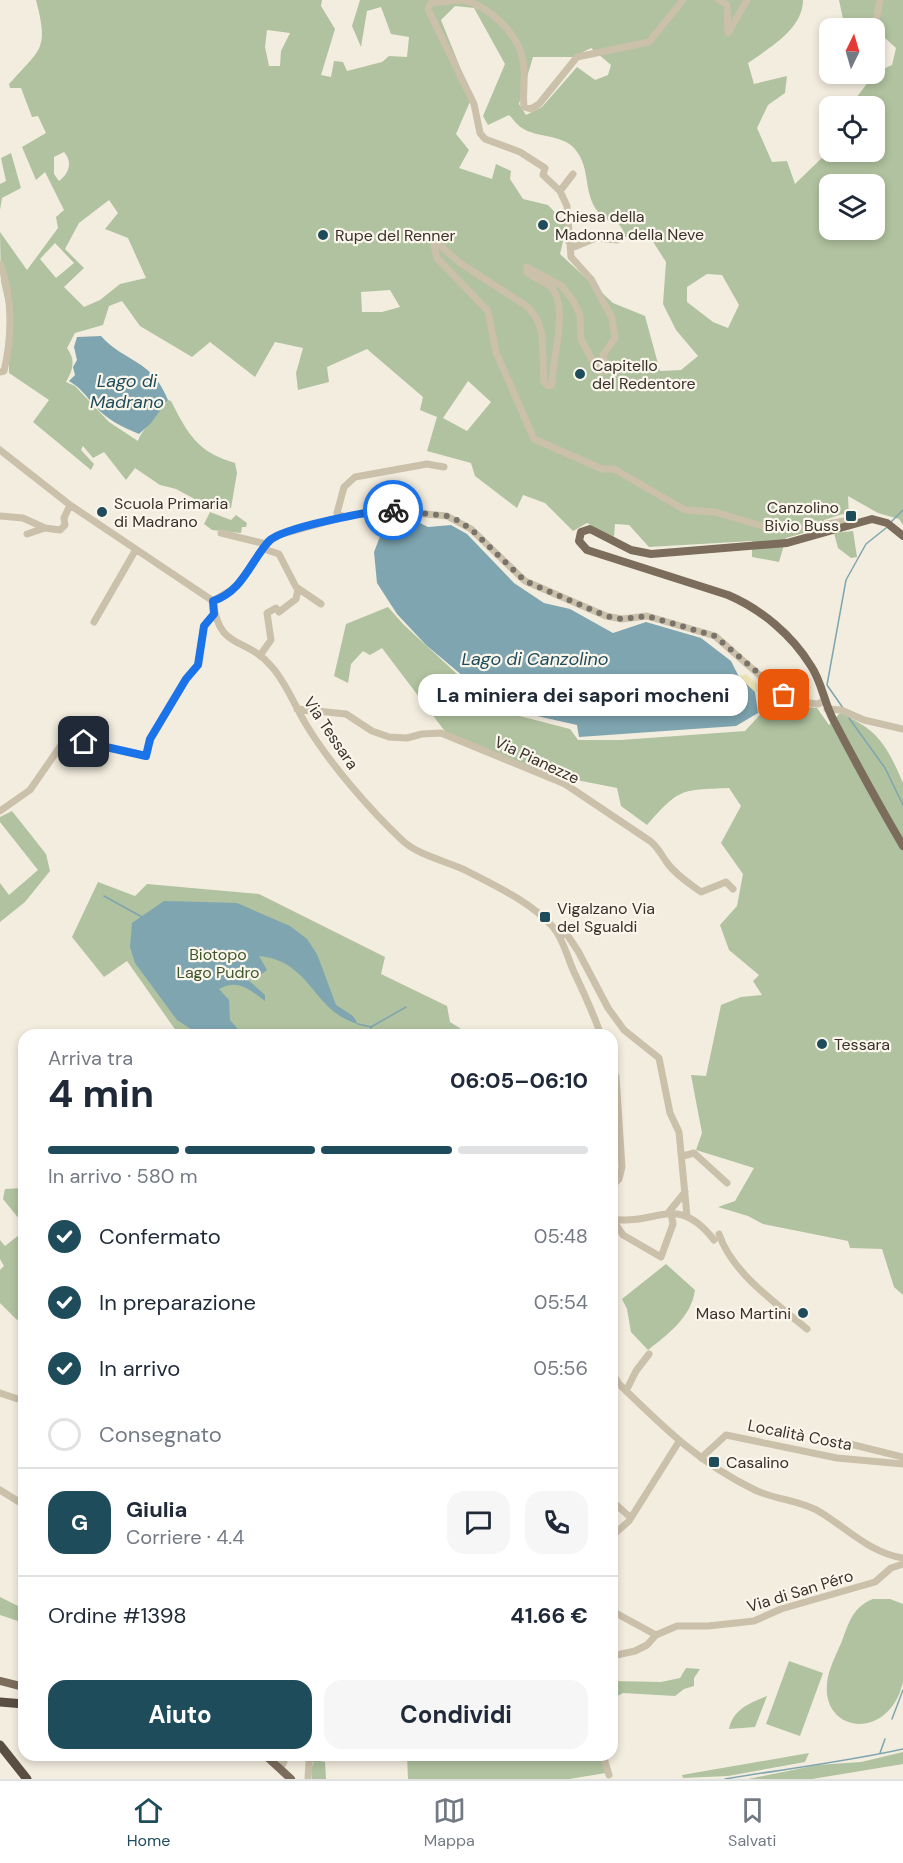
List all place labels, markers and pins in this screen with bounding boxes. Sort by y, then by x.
place label: Chiesa della Madonna della Neve [555,206,704,245]
marker: Chiesa della Madonna della Neve [536,218,550,232]
place label: Rupe del Renner [335,225,456,246]
marker: Rupe del Renner [316,228,330,242]
place label: Capitello del Redentore [592,355,696,394]
marker: Capitello del Redentore [573,367,587,381]
place label: Scuola Primaria di Madrano [114,493,228,532]
place label: Canzolino Bivio Buss [765,497,839,536]
marker: Scuola Primaria di Madrano [95,505,109,519]
marker: Canzolino Bivio Buss [844,509,858,523]
pin [758,669,809,720]
callout: La miniera dei sapori mocheni [418,674,748,716]
pin [58,716,109,767]
place label: Vigalzano Via del Sgualdi [557,898,655,937]
marker: Vigalzano Via del Sgualdi [538,910,552,924]
place label: Tessara [834,1034,890,1055]
marker: Tessara [815,1037,829,1051]
place label: Maso Martini [696,1303,791,1324]
marker: Maso Martini [796,1306,810,1320]
place label: Casalino [726,1452,789,1473]
marker: Casalino [707,1455,721,1469]

